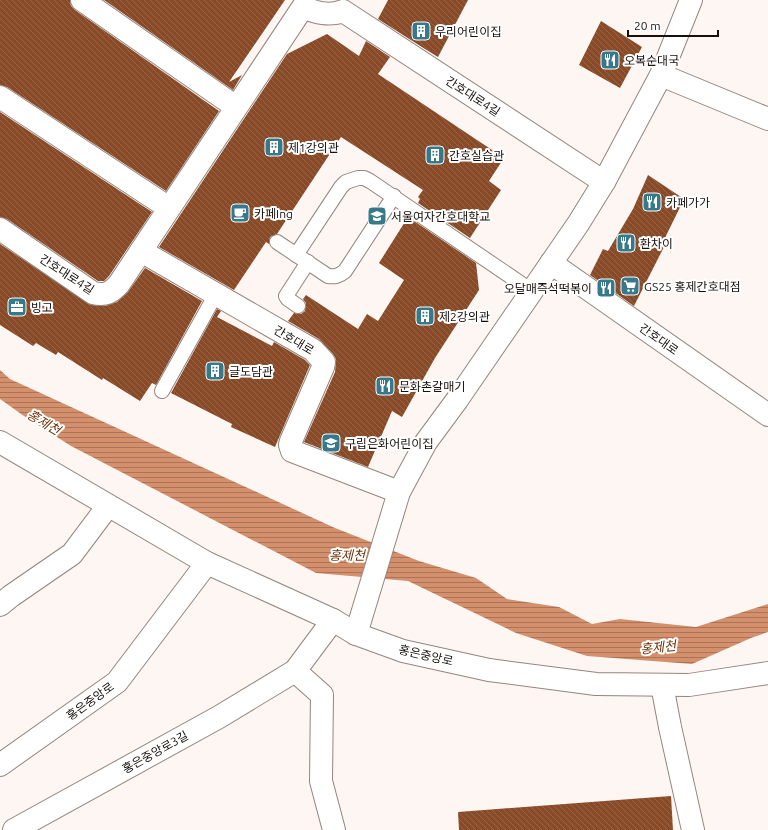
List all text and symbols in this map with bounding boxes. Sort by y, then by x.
scale bar [628,12,718,38]
text: 20 m [634,19,661,32]
building icon: 우리어린이집 [410,20,432,42]
place label: 우리어린이집 [435,25,501,38]
restaurant icon: 오복순대국 [599,49,621,71]
place label: 오복순대국 [624,54,679,67]
street label: 간호대로4길 [443,74,503,118]
building icon: 제1강의관 [263,136,285,158]
place label: 제1강의관 [288,141,339,154]
building icon: 간호실습관 [424,144,446,166]
place label: 간호실습관 [449,149,504,162]
restaurant icon: 카페가가 [641,191,663,213]
place label: 카페가가 [666,196,710,209]
cafe icon: 카페Ing [229,202,251,224]
school or university icon: 서울여자간호대학교 [366,205,388,227]
place label: 카페Ing [254,207,293,220]
place label: 서울여자간호대학교 [391,210,490,223]
restaurant icon: 환차이 [615,232,637,254]
place label: 환차이 [640,237,673,250]
street label: 간호대로4길 [37,252,97,296]
supermarket icon: GS25 홍제간호대점 [619,275,641,297]
restaurant icon: 오달매즉석떡볶이 [595,277,617,299]
place label: GS25 홍제간호대점 [644,280,741,293]
place label: 오달매즉석떡볶이 [504,282,592,295]
office icon: 빙고 [6,296,28,318]
place label: 빙고 [31,301,53,314]
building icon: 제2강의관 [414,305,436,327]
place label: 제2강의관 [439,310,490,323]
street label: 간호대로 [637,321,681,357]
street label: 간호대로 [272,323,316,357]
building icon: 글도담관 [204,360,226,382]
place label: 글도담관 [229,365,273,378]
restaurant icon: 문화촌갈매기 [374,375,396,397]
place label: 문화촌갈매기 [399,380,465,393]
water label: 홍제천 [25,407,64,438]
school or university icon: 구립은화어린이집 [320,432,342,454]
place label: 구립은화어린이집 [345,437,433,450]
water label: 홍제천 [329,548,366,562]
water label: 홍제천 [639,638,678,656]
street label: 홍은중앙로 [398,642,454,668]
street label: 홍은중앙로 [64,680,116,722]
street label: 홍은중앙로3길 [120,729,190,775]

